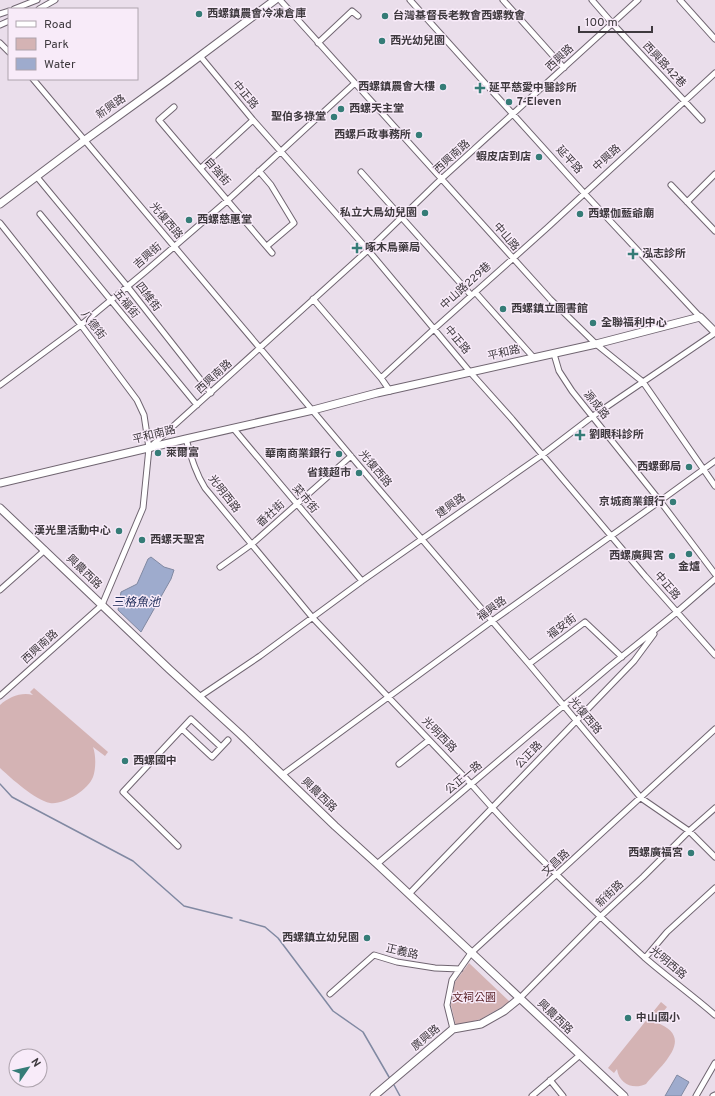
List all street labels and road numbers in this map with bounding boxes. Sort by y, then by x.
street label: 西興路42巷 [639,39,689,91]
street label: 西興路 [543,42,577,74]
street label: 中正路 [229,78,261,112]
street label: 新興路 [93,92,129,122]
street label: 西興南路 [431,137,473,177]
street label: 中興路 [590,142,624,174]
street label: 延平路 [553,143,585,177]
street label: 自強街 [201,155,233,189]
street label: 光復西路 [146,200,186,242]
street label: 中山路 [490,220,522,254]
street label: 吉興街 [131,240,165,272]
street label: 中山路229巷 [438,259,494,313]
street label: 四維街 [132,280,164,314]
street label: 五福街 [110,287,142,321]
street label: 八德街 [77,308,109,342]
street label: 中正路 [441,323,473,357]
street label: 平和路 [486,342,522,364]
street label: 西興南路 [193,357,235,397]
street label: 源成路 [580,388,612,422]
street label: 平和南路 [131,423,177,447]
street label: 光復西路 [355,448,395,490]
street label: 光明西路 [205,472,243,516]
street label: 菜市街 [289,482,321,516]
street label: 建興路 [433,491,469,521]
street label: 番社街 [254,498,288,530]
street label: 興農西路 [63,552,105,592]
street label: 中正路 [651,569,683,603]
street label: 福興路 [475,594,509,624]
street label: 福安街 [545,611,579,643]
street label: 西興南路 [19,627,61,667]
street label: 光復西路 [565,695,605,737]
street label: 光明西路 [419,714,459,756]
street label: 公正路 [513,738,545,772]
street label: 公正一路 [443,758,485,798]
street label: 興農西路 [298,775,340,815]
street label: 文昌路 [539,847,573,879]
street label: 新街路 [593,878,627,910]
street label: 正義路 [384,941,420,963]
street label: 光明西路 [647,943,689,983]
street label: 興農西路 [534,997,576,1037]
street label: 廣興路 [409,1022,443,1054]

